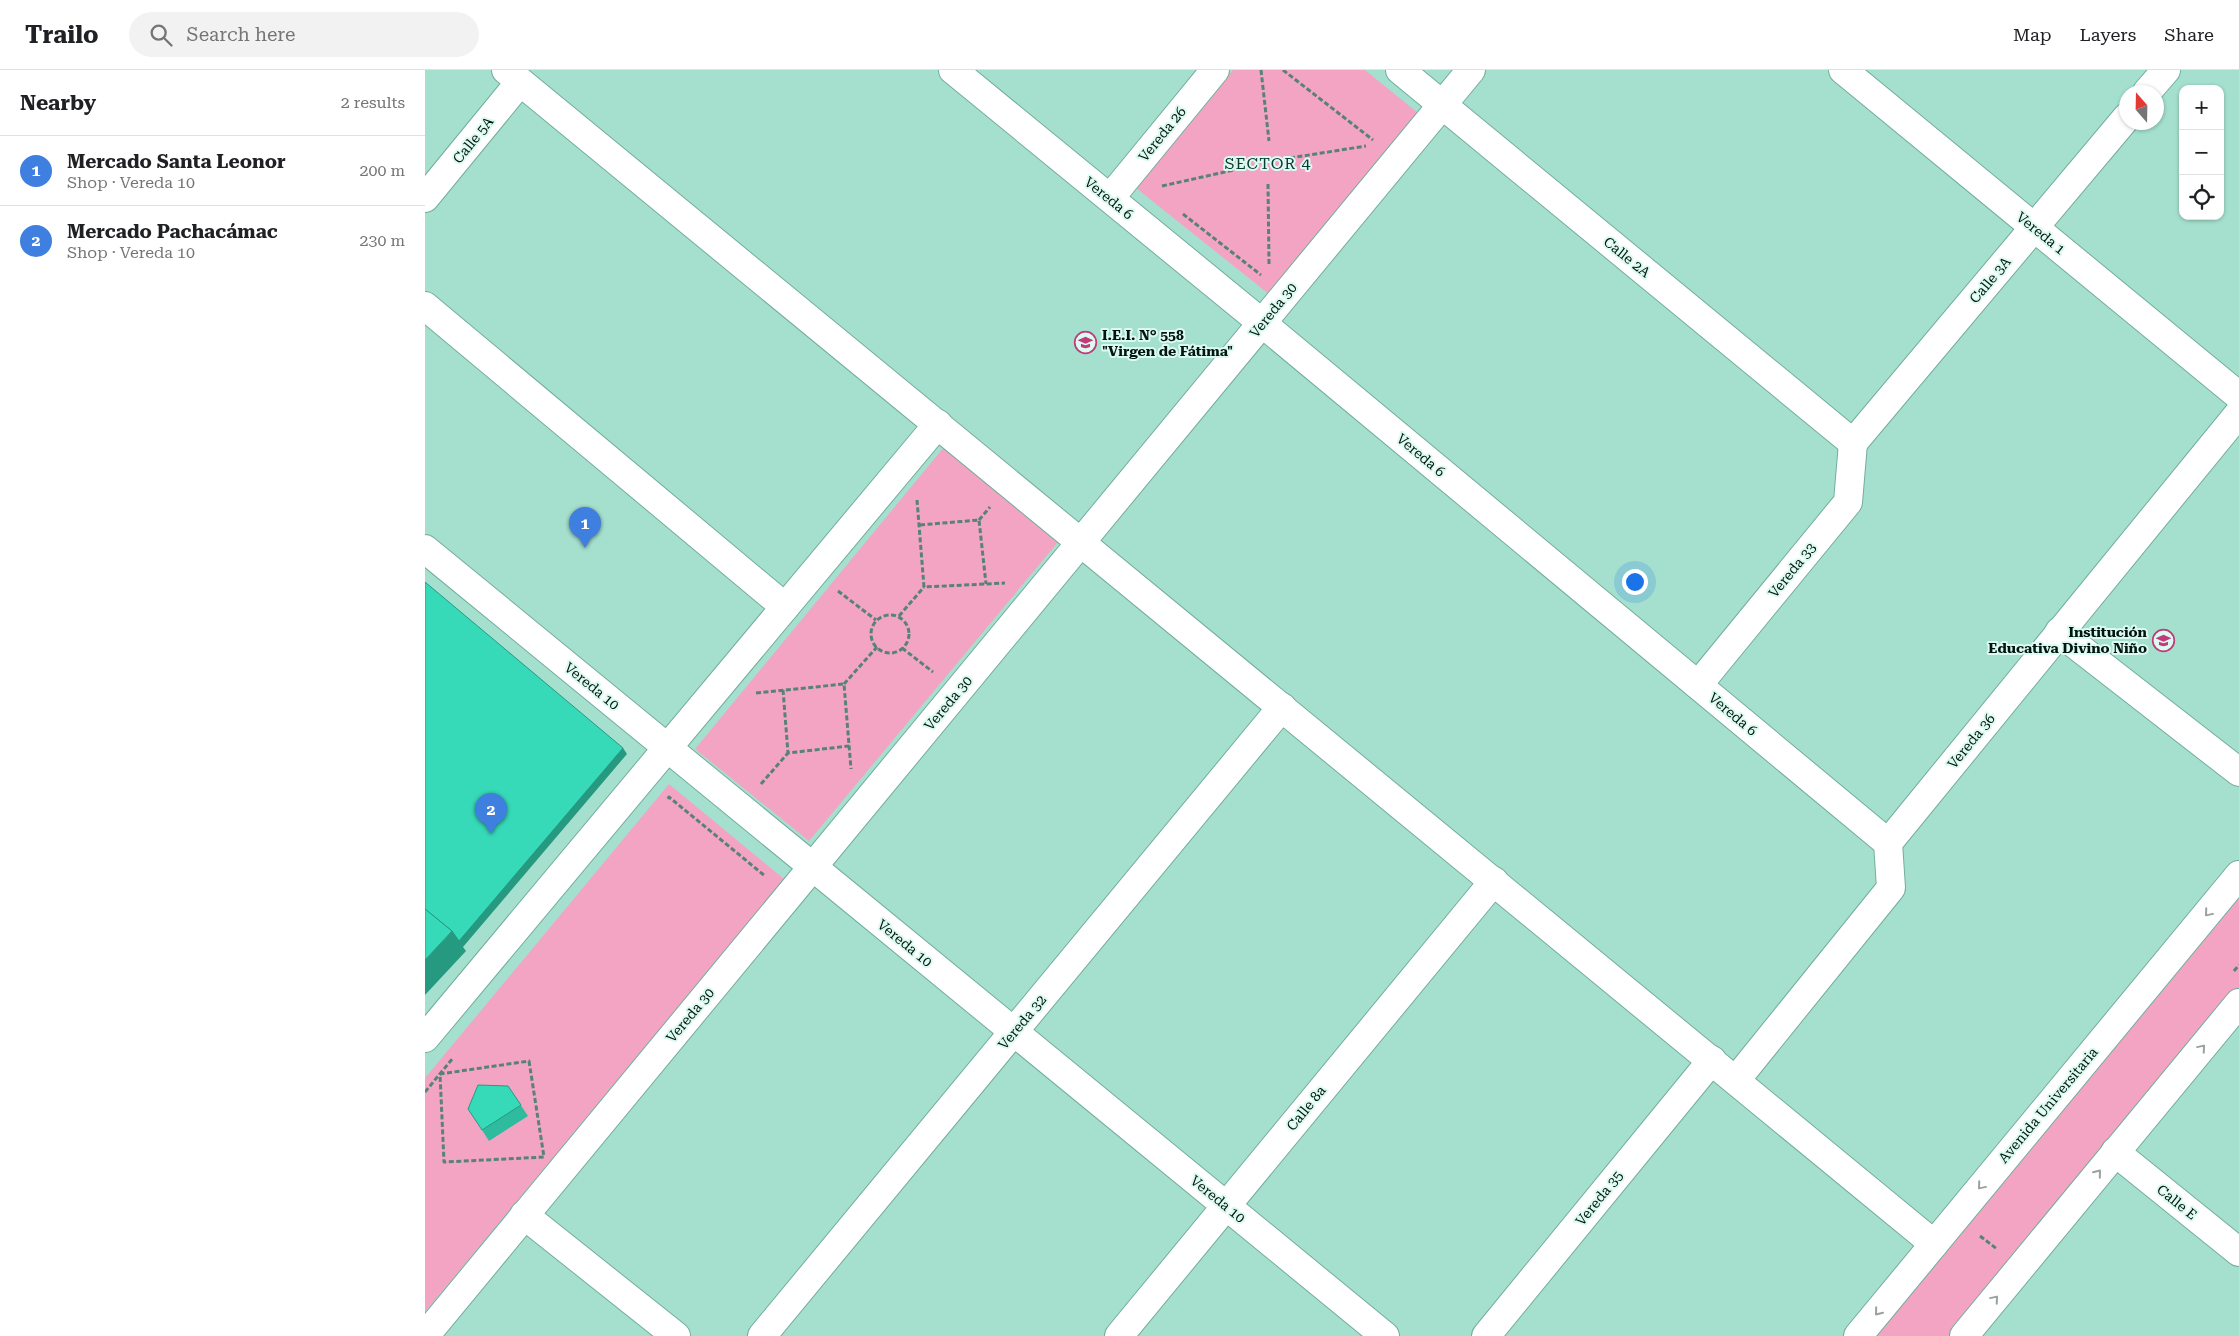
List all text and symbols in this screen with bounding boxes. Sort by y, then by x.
search box [129,12,479,57]
text: Trailo [25,21,99,49]
icon: search [147,21,175,49]
text: Search here [187,23,295,46]
text: Map [2013,24,2052,45]
text: Layers [2080,24,2136,45]
text: Share [2164,24,2214,45]
north arrow [2119,85,2164,130]
map controls [2179,85,2224,220]
button: + [2179,85,2224,130]
text: Nearby [20,91,96,115]
text: 2 results [341,93,405,112]
street label: Vereda 26 [1135,103,1189,165]
street label: Calle 5A [449,113,497,166]
button: − [2179,130,2224,175]
text: Mercado Santa Leonor [67,150,286,173]
district label: SECTOR 4 [1225,154,1312,173]
text: 1 [32,161,40,180]
text: 200 m [359,161,405,180]
text: Shop · Vereda 10 [67,173,195,192]
street label: Vereda 6 [1081,174,1137,223]
button: locate [2179,175,2224,220]
street label: Vereda 1 [2013,209,2069,258]
text: Mercado Pachacámac [67,220,278,243]
text: 2 [32,231,40,250]
text: 230 m [359,231,405,250]
street label: Calle 2A [1601,233,1654,281]
text: Shop · Vereda 10 [67,243,195,262]
street label: Calle 3A [1966,254,2014,306]
street label: Vereda 30 [1246,279,1300,341]
place label: I.E.I. N° 558 "Virgen de Fátima" [1102,327,1233,359]
school or university icon: I.E.I. N° 558 "Virgen de Fátima" [1074,331,1098,355]
street label: Vereda 6 [1394,430,1448,480]
pin: 1 [569,507,601,548]
street label: Vereda 33 [1765,539,1819,601]
your location [1622,569,1648,595]
place label: Institución Educativa Divino Niño [1988,624,2148,656]
school or university icon: Institución Educativa Divino Niño [2151,628,2175,652]
street label: Vereda 10 [561,659,623,713]
street label: Vereda 30 [921,673,975,733]
street label: Vereda 6 [1706,689,1760,739]
street label: Vereda 36 [1944,710,1998,772]
pin: 2 [475,793,507,834]
one-way arrow [2205,907,2213,916]
street label: Vereda 10 [874,916,936,970]
street label: Vereda 30 [663,985,717,1045]
street label: Vereda 32 [995,992,1049,1052]
street label: Avenida Universitaria [1995,1044,2101,1166]
one-way arrow [2196,1045,2204,1054]
street label: Calle 8a [1283,1082,1329,1134]
street label: Vereda 35 [1572,1167,1626,1229]
one-way arrow [2093,1170,2101,1179]
street label: Vereda 10 [1187,1172,1249,1226]
one-way arrow [1978,1181,1987,1190]
street label: Calle E [2154,1181,2200,1223]
one-way arrow [1989,1295,1998,1304]
one-way arrow [1876,1306,1884,1315]

